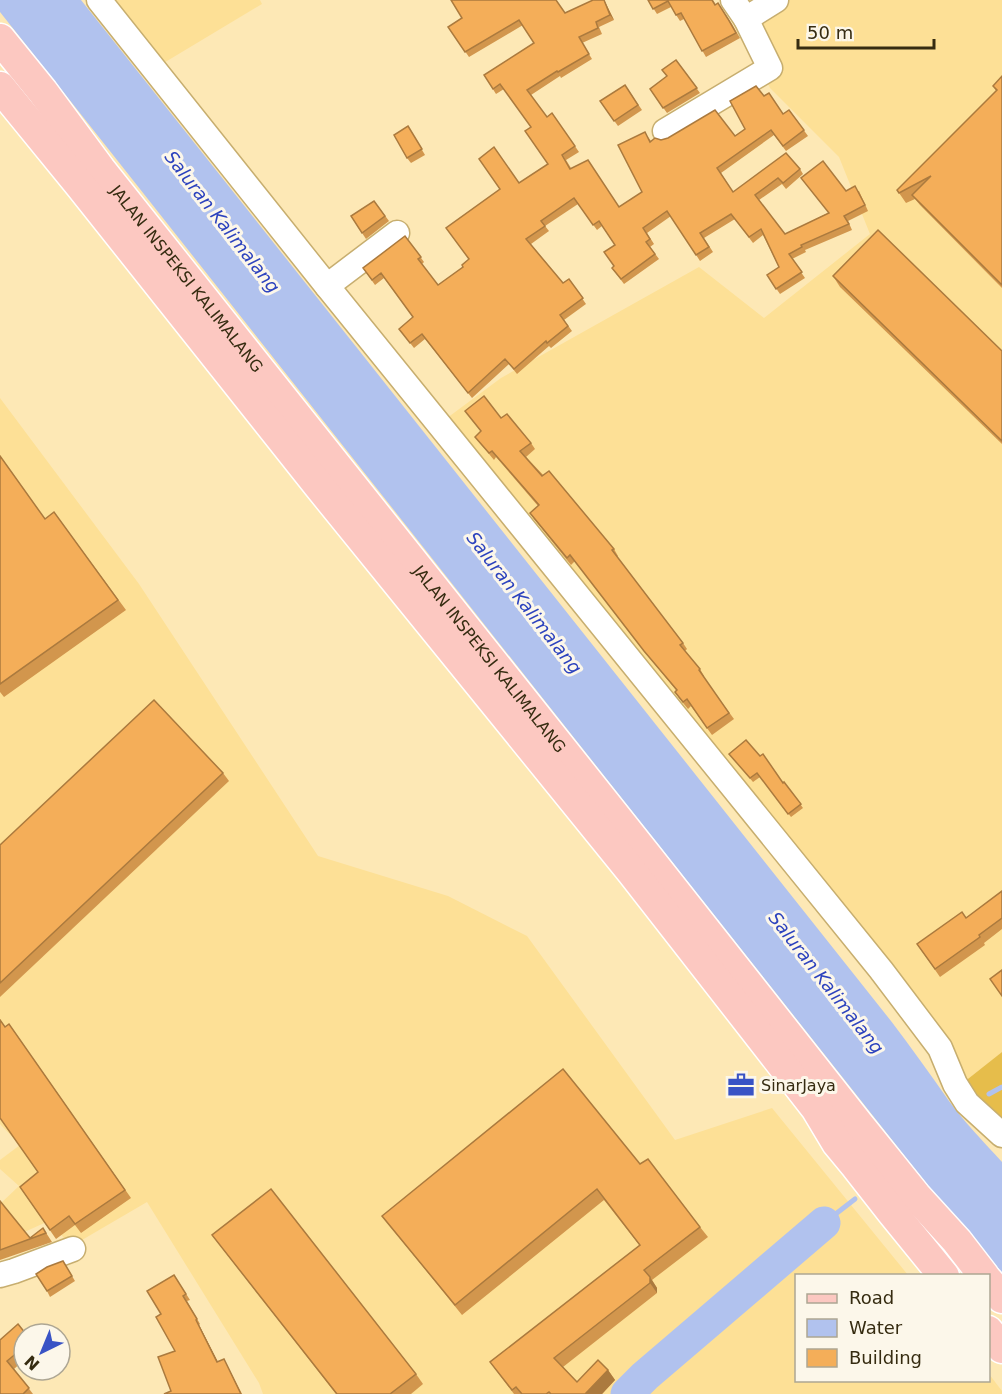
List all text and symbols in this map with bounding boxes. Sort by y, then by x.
scale bar [798,12,934,50]
text: 50 m [807,22,853,43]
water label: Saluran Kalimalang [161,147,284,297]
street label: JALAN INSPEKSI KALIMALANG [106,181,267,376]
water label: Saluran Kalimalang [463,528,586,678]
street label: JALAN INSPEKSI KALIMALANG [409,561,570,757]
water label: Saluran Kalimalang [765,908,888,1058]
office icon: SinarJaya [726,1070,756,1100]
place label: SinarJaya [761,1076,836,1095]
legend [795,1274,990,1382]
text: Road [849,1287,894,1308]
text: Water [849,1317,903,1338]
north arrow [12,1322,72,1382]
text: Building [849,1347,922,1368]
text: N [21,1351,43,1374]

